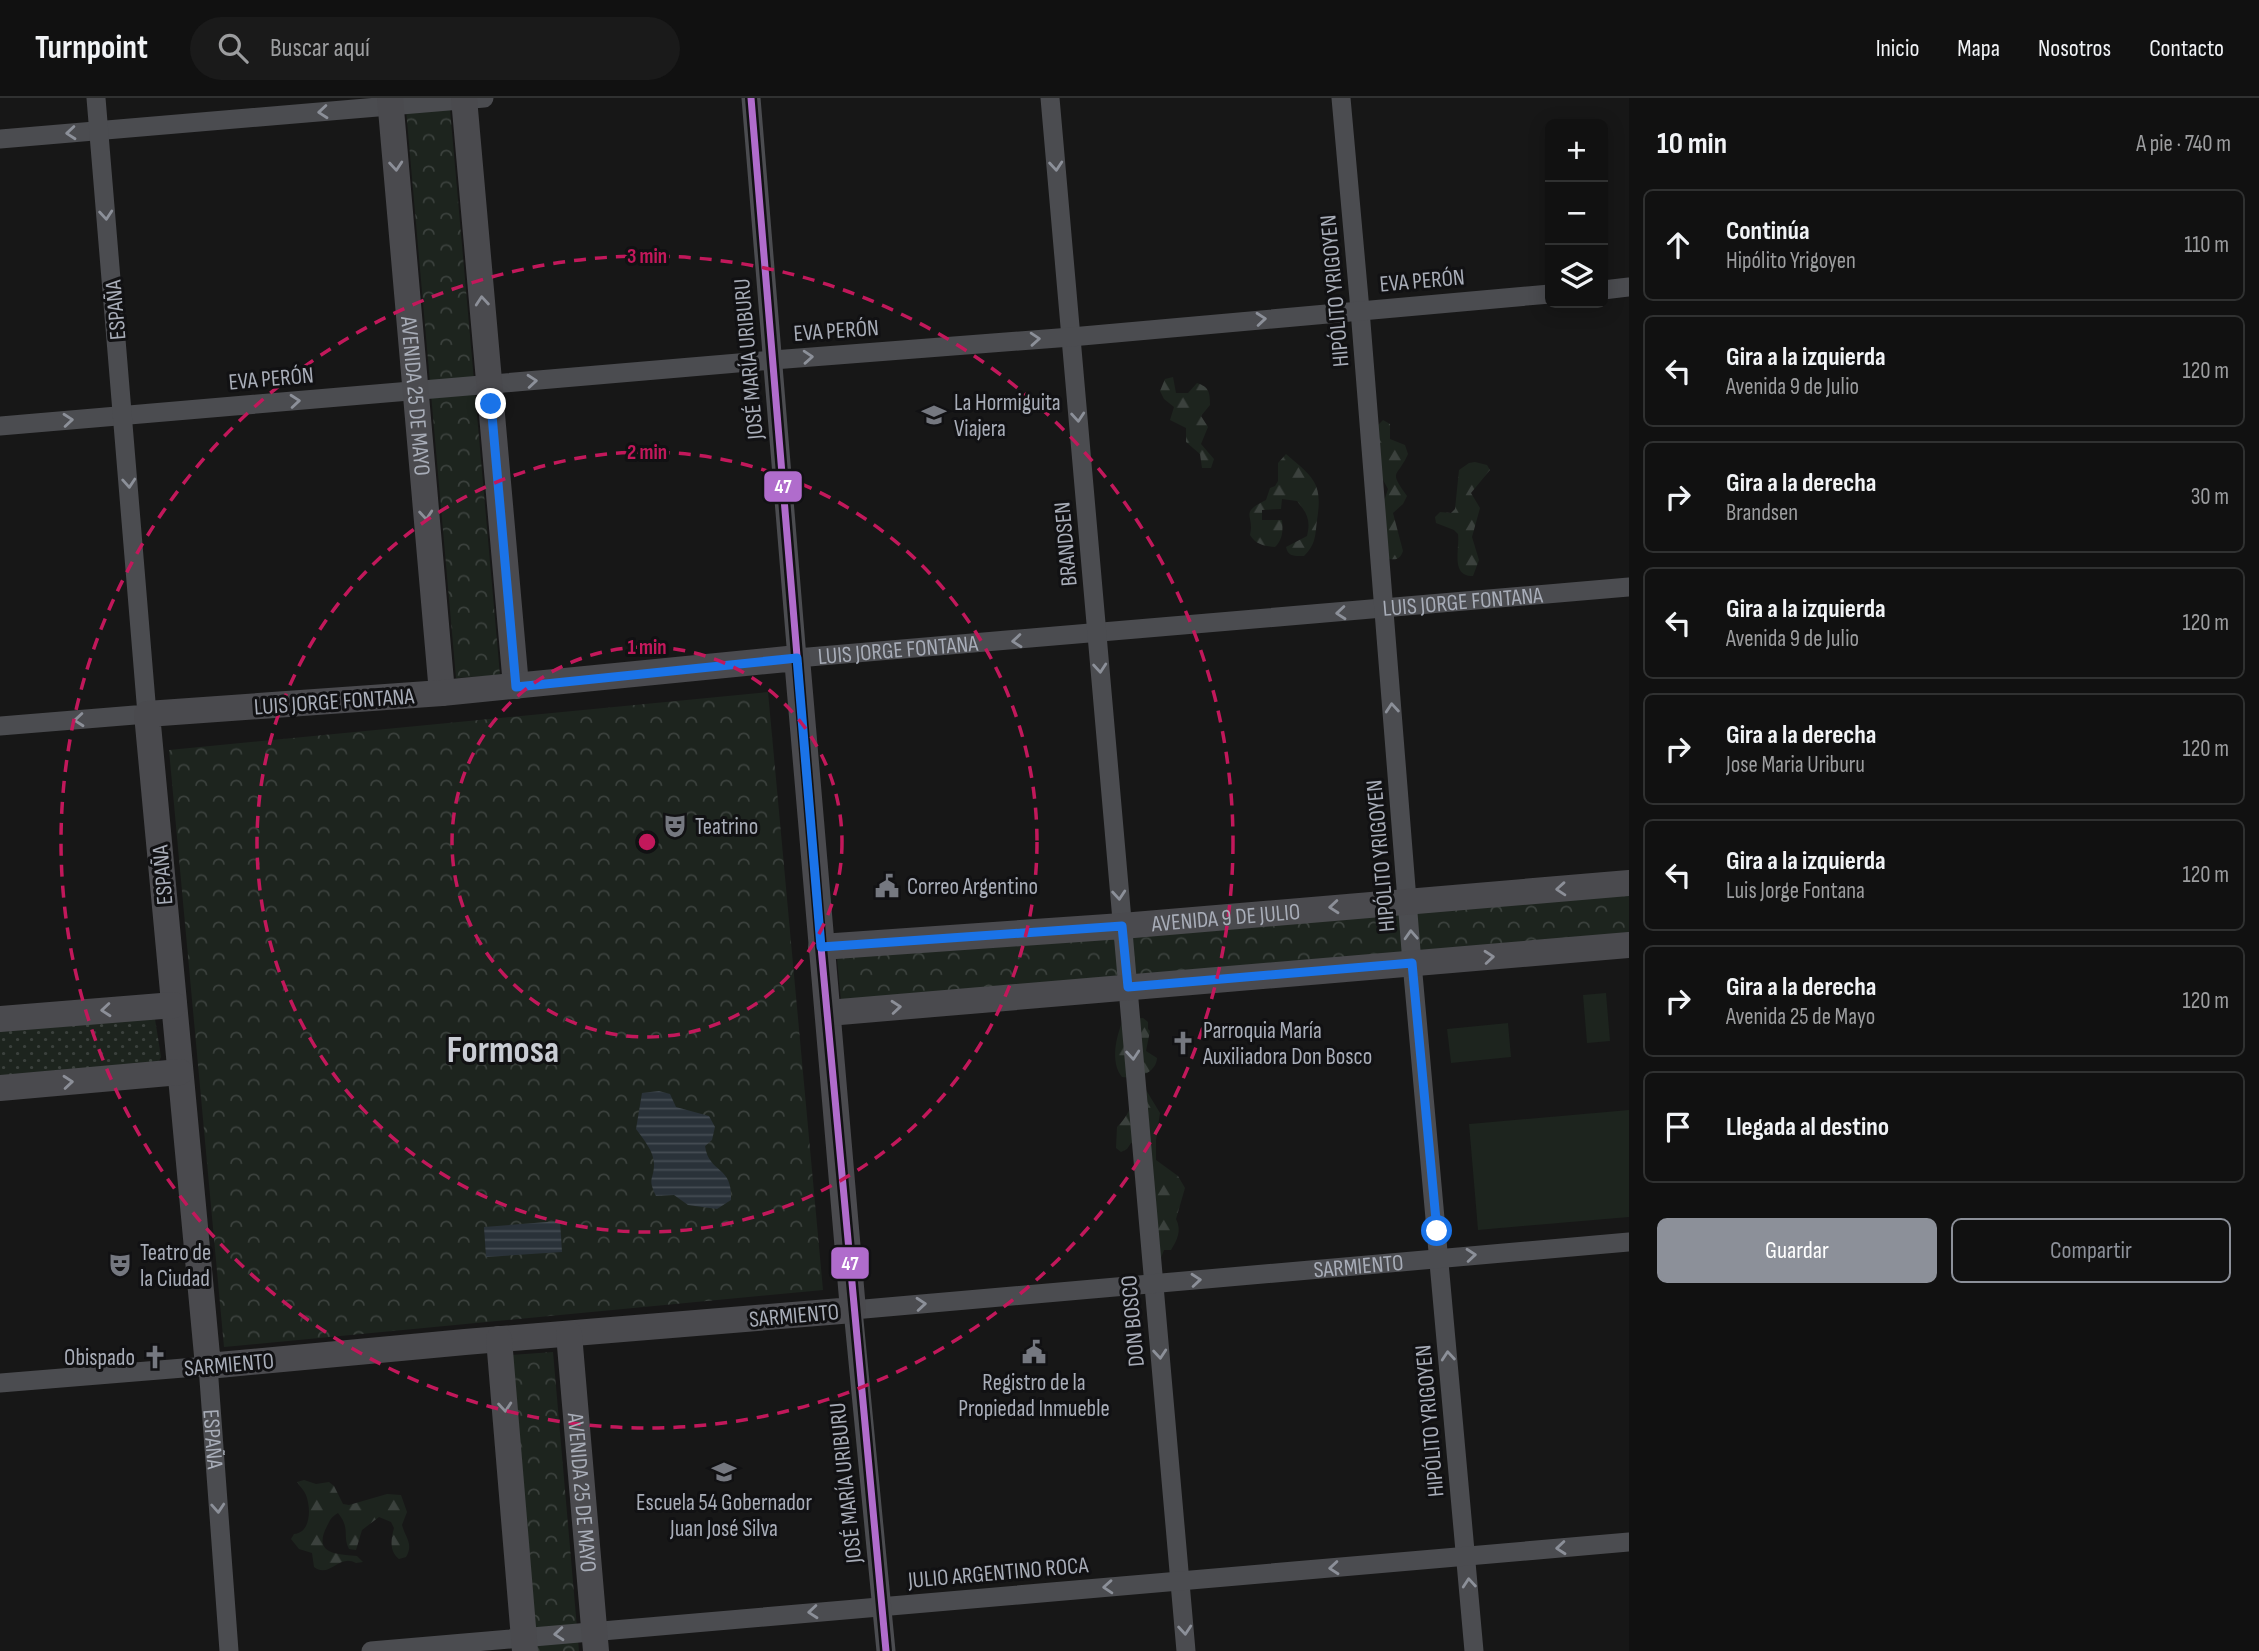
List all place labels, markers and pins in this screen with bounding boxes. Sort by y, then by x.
place label: La Hormiguita Viajera [954,389,1061,443]
school or university icon: La Hormiguita Viajera [920,401,948,429]
theatre icon: Teatrino [661,812,689,840]
place label: Teatrino [695,813,758,841]
centre of rings [635,830,659,854]
public building icon: Correo Argentino [873,872,901,900]
place label: Correo Argentino [907,873,1038,901]
place label: Parroquia María Auxiliadora Don Bosco [1202,1017,1372,1071]
church icon: Parroquia María Auxiliadora Don Bosco [1169,1029,1197,1057]
place label: Teatro de la Ciudad [140,1239,211,1293]
theatre icon: Teatro de la Ciudad [106,1251,134,1279]
public building icon: Registro de la Propiedad Inmueble [1020,1338,1048,1366]
church icon: Obispado [141,1343,169,1371]
place label: Obispado [64,1344,135,1372]
place label: Registro de la Propiedad Inmueble [958,1369,1110,1423]
school or university icon: Escuela 54 Gobernador Juan José Silva [710,1458,738,1486]
place label: Escuela 54 Gobernador Juan José Silva [636,1489,812,1543]

